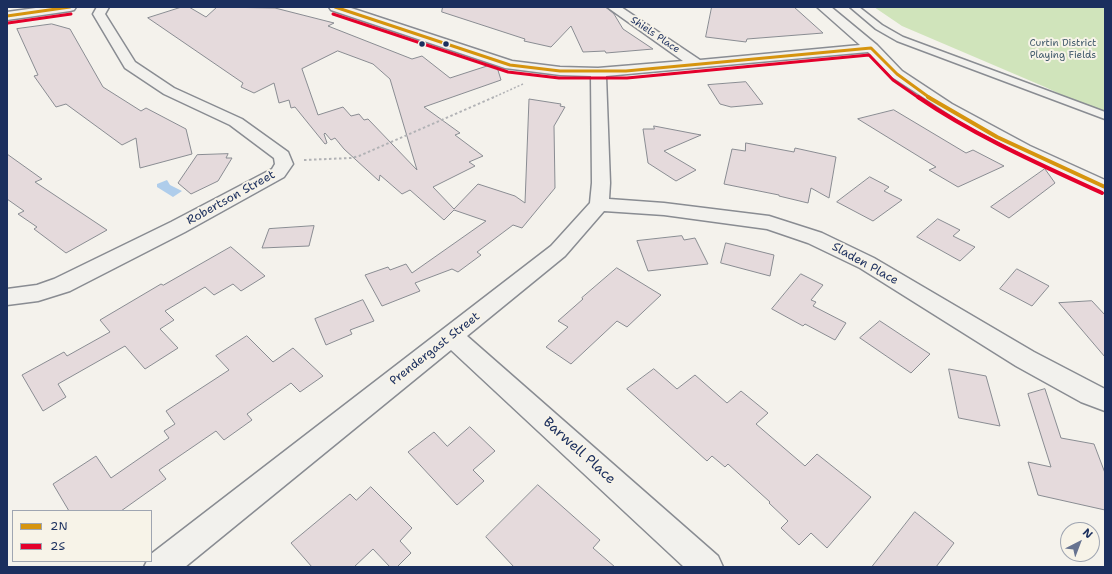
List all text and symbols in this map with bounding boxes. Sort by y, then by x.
street label: Shiels Place [628,14,682,56]
park label: Curtin District Playing Fields [1030,37,1096,60]
unlabelled marker [417,39,427,49]
unlabelled marker [441,39,451,49]
street label: Robertson Street [184,168,278,228]
street label: Sladen Place [829,240,901,288]
street label: Prendergast Street [387,309,483,389]
street label: Barwell Place [539,414,619,488]
legend [12,510,152,562]
text: 2N [50,518,68,534]
north arrow [1060,522,1100,562]
text: N [1079,525,1096,542]
text: 2S [50,538,65,554]

